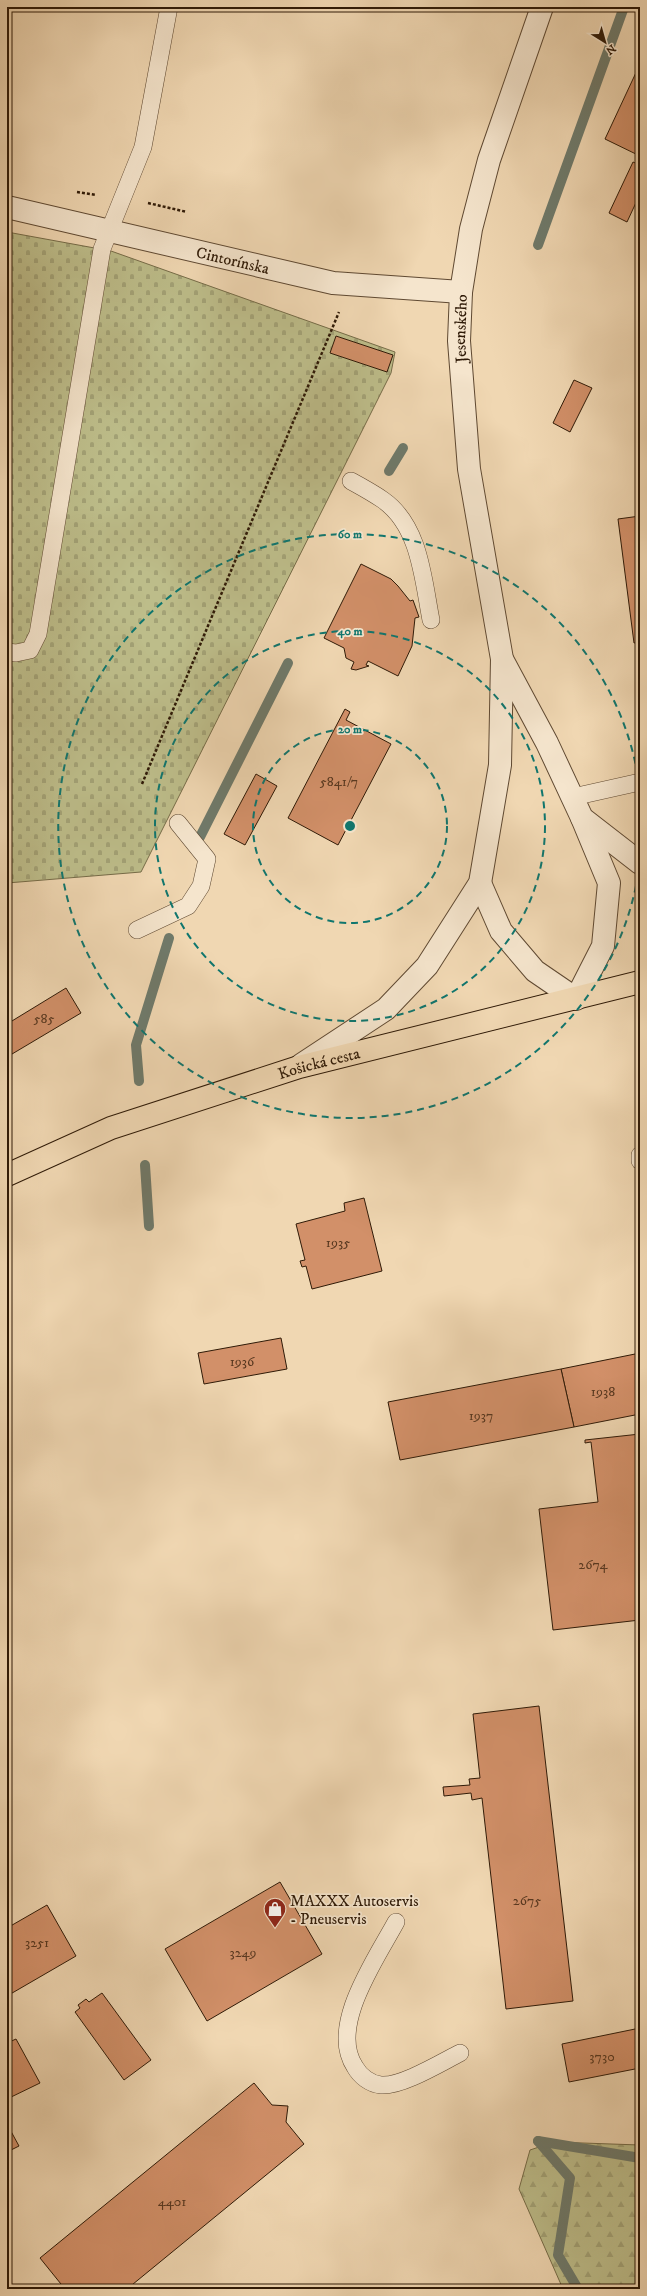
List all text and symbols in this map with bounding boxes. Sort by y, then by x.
north arrow [585,22,625,62]
text: N [603,41,618,57]
street label: Cintorínska [194,242,271,279]
street label: Jesenského [450,294,472,366]
text: 60 m [338,527,362,542]
text: 40 m [337,624,362,639]
text: 20 m [338,722,362,737]
house number: 5841/7 [320,773,358,791]
centre of rings [343,819,357,833]
house number: 585 [34,1010,54,1028]
street label: Košická cesta [275,1043,362,1084]
house number: 1935 [326,1234,350,1252]
house number: 1936 [230,1353,255,1371]
house number: 1938 [591,1383,615,1401]
house number: 1937 [469,1407,493,1425]
house number: 2674 [578,1556,609,1574]
place label: MAXXX Autoservis - Pneuservis [290,1891,419,1929]
house number: 2675 [513,1892,541,1910]
shop icon: MAXXX Autoservis - Pneuservis [262,1896,288,1929]
house number: 3251 [25,1934,49,1952]
house number: 3249 [229,1944,257,1962]
house number: 3730 [589,2048,615,2066]
house number: 4401 [158,2193,186,2211]

